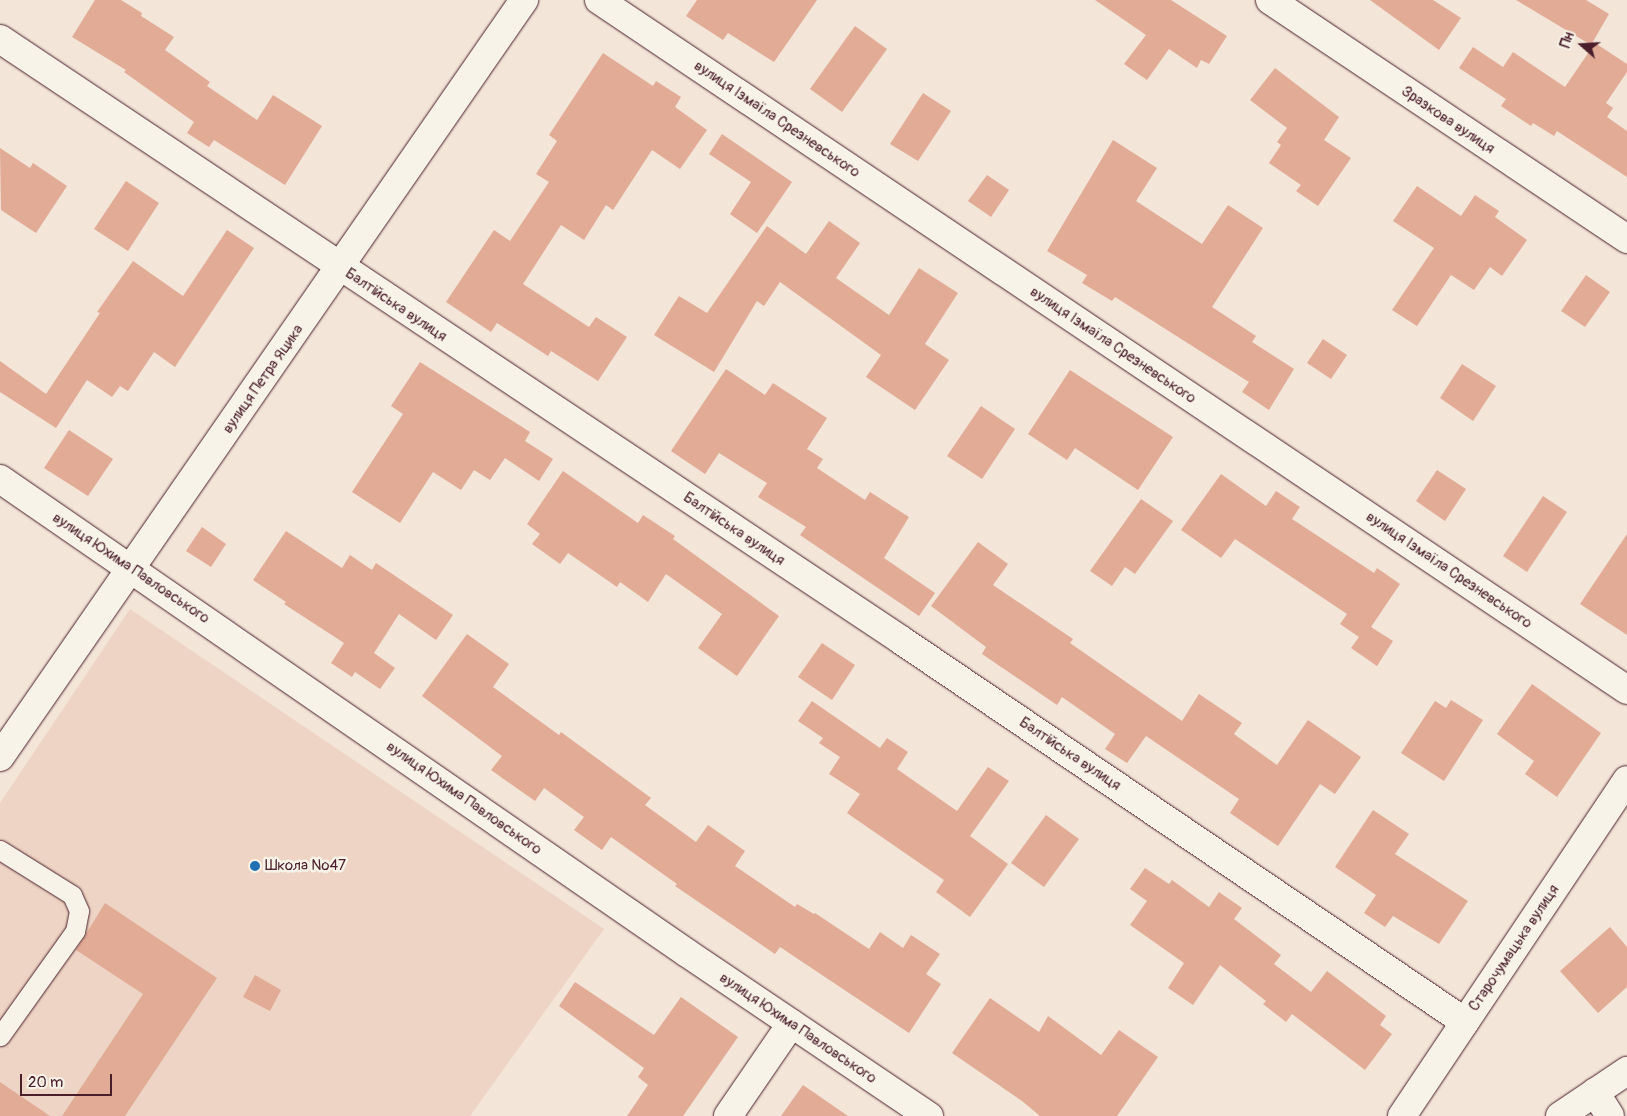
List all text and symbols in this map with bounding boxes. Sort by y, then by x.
north arrow [1557,20,1607,70]
text: Пн [1557,30,1578,50]
street label: вулиця Ізмаїла Срезневського [691,57,863,181]
street label: Зразкова вулиця [1398,82,1498,158]
street label: Балтійська вулиця [342,264,450,346]
street label: вулиця Ізмаїла Срезневського [1027,283,1199,407]
street label: вулиця Петра Яцика [219,321,307,437]
street label: Балтійська вулиця [680,488,788,570]
street label: вулиця Ізмаїла Срезневського [1363,508,1535,632]
street label: вулиця Юхима Павловського [49,509,213,627]
street label: Балтійська вулиця [1016,713,1124,795]
street label: вулиця Юхима Павловського [383,737,545,859]
place label: Школа №47 [265,857,346,875]
marker: Школа №47 [249,860,261,872]
street label: Старочумацька вулиця [1465,881,1563,1015]
street label: вулиця Юхима Павловського [716,969,880,1087]
scale bar [22,1064,115,1096]
text: 20 m [28,1073,63,1092]

